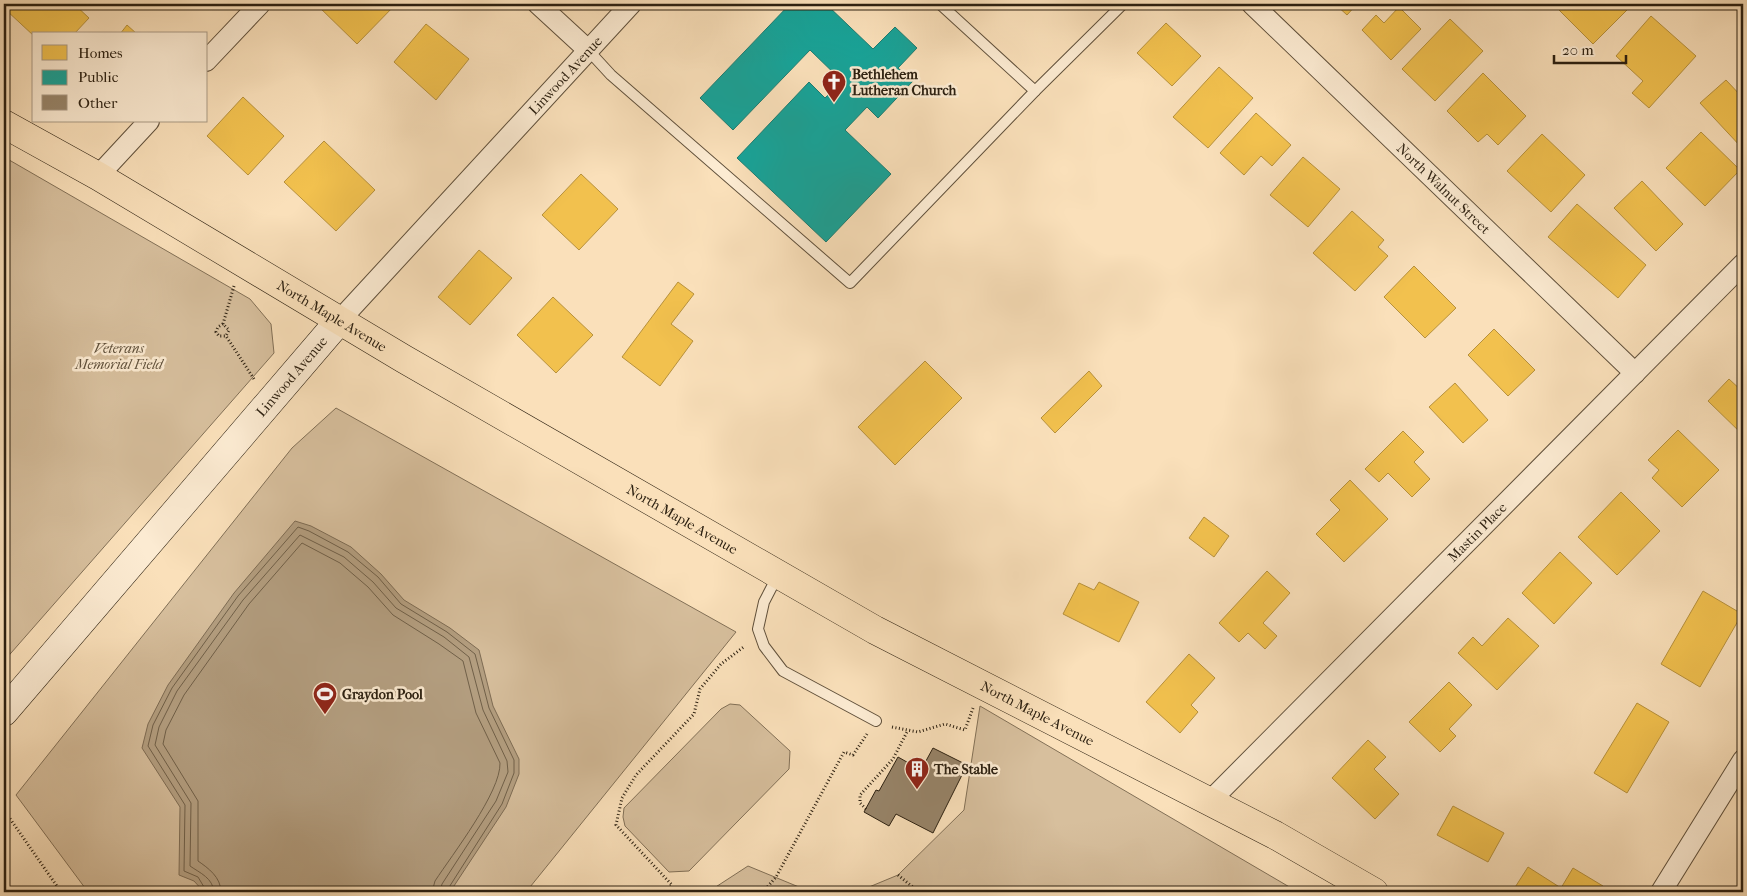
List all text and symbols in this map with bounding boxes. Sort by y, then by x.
legend [32,32,208,122]
scale bar [1554,32,1627,64]
street label: Linwood Avenue [525,33,606,118]
text: 20 m [1562,41,1594,59]
text: Homes [78,44,123,62]
place label: Bethlehem Lutheran Church [852,66,958,99]
text: Public [78,68,119,86]
church icon: Bethlehem Lutheran Church [821,69,847,103]
text: Other [78,94,118,112]
street label: North Walnut Street [1393,140,1494,238]
street label: North Maple Avenue [274,277,390,356]
street label: Linwood Avenue [253,333,331,420]
park label: Veterans Memorial Field [74,340,165,373]
street label: North Maple Avenue [624,481,741,558]
street label: Mastin Place [1444,499,1510,566]
street label: North Maple Avenue [978,678,1097,750]
sports icon: Graydon Pool [312,681,338,715]
place label: Graydon Pool [342,686,423,703]
building icon: The Stable [904,756,930,790]
place label: The Stable [933,761,998,778]

